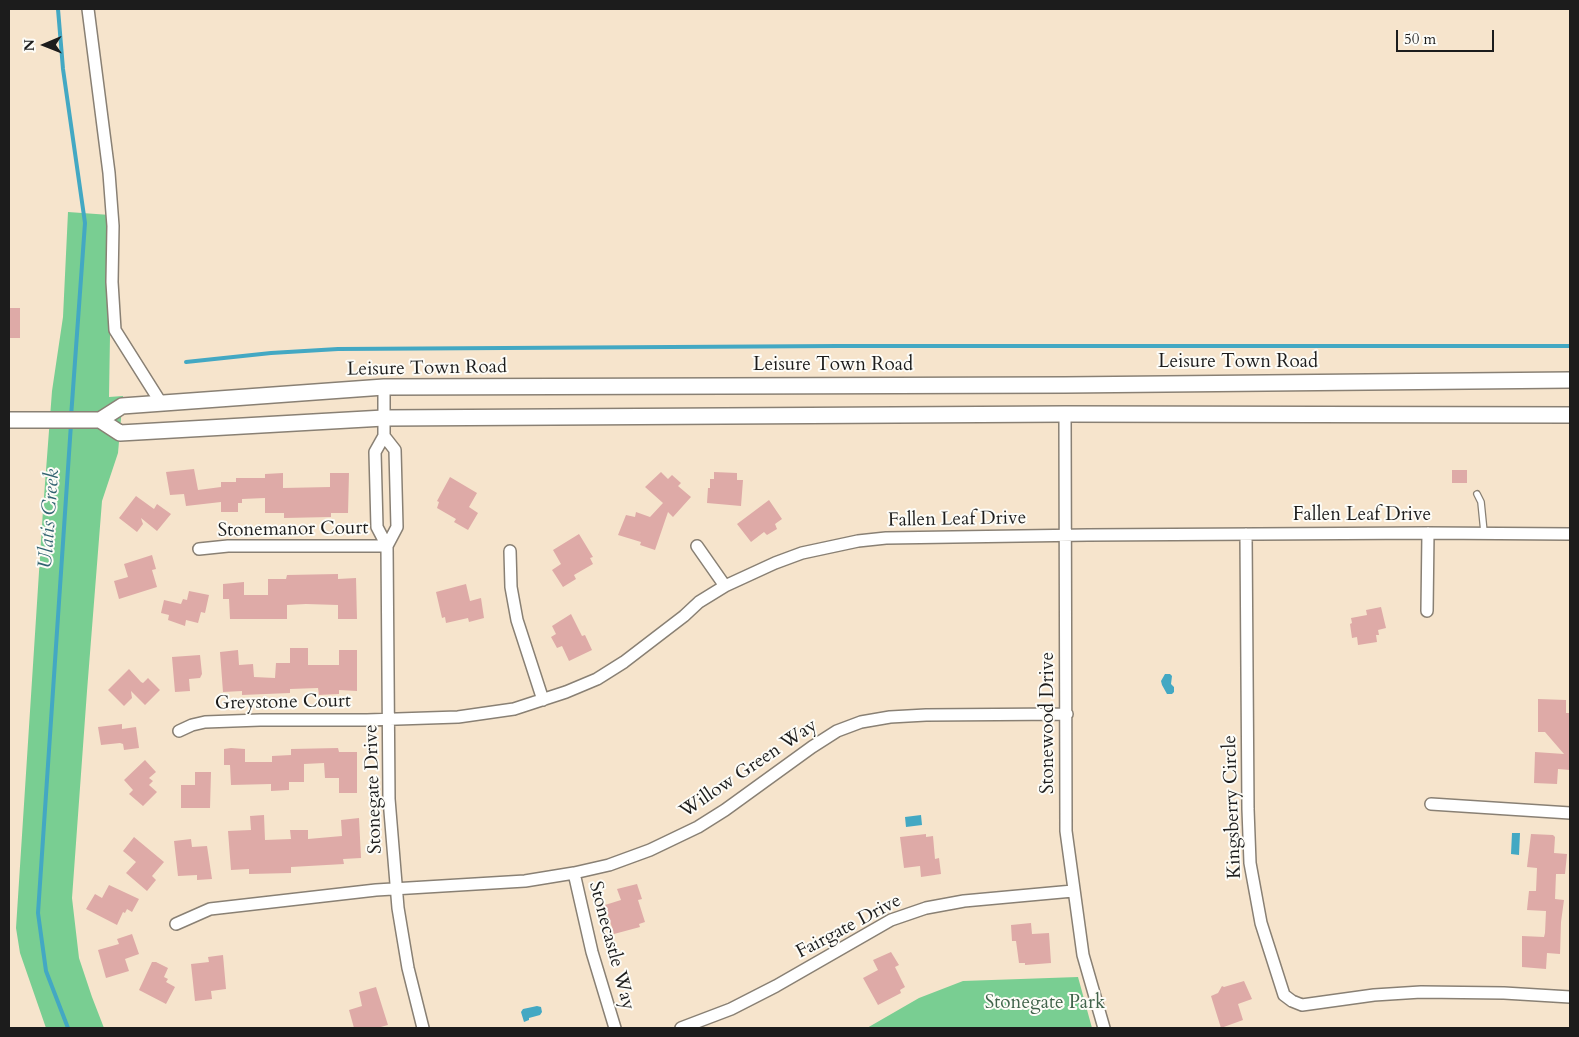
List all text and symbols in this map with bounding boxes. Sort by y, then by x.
north arrow [20,20,70,70]
scale bar [1399,20,1496,52]
text: 50 m [1404,29,1436,49]
text: N [20,39,39,52]
street label: Leisure Town Road [1158,352,1318,374]
street label: Leisure Town Road [753,355,913,377]
street label: Leisure Town Road [347,356,507,382]
water label: Ulatis Creek [35,468,65,570]
street label: Fallen Leaf Drive [1293,505,1431,527]
street label: Fallen Leaf Drive [888,507,1026,533]
street label: Stonemanor Court [217,517,369,543]
street label: Stonewood Drive [1038,652,1060,794]
street label: Greystone Court [215,690,351,716]
street label: Willow Green Way [676,715,822,823]
street label: Stonegate Drive [360,724,388,854]
street label: Kingsberry Circle [1219,735,1247,879]
street label: Stonecastle Way [583,879,639,1013]
street label: Fairgate Drive [793,890,905,964]
park label: Stonegate Park [985,993,1105,1015]

